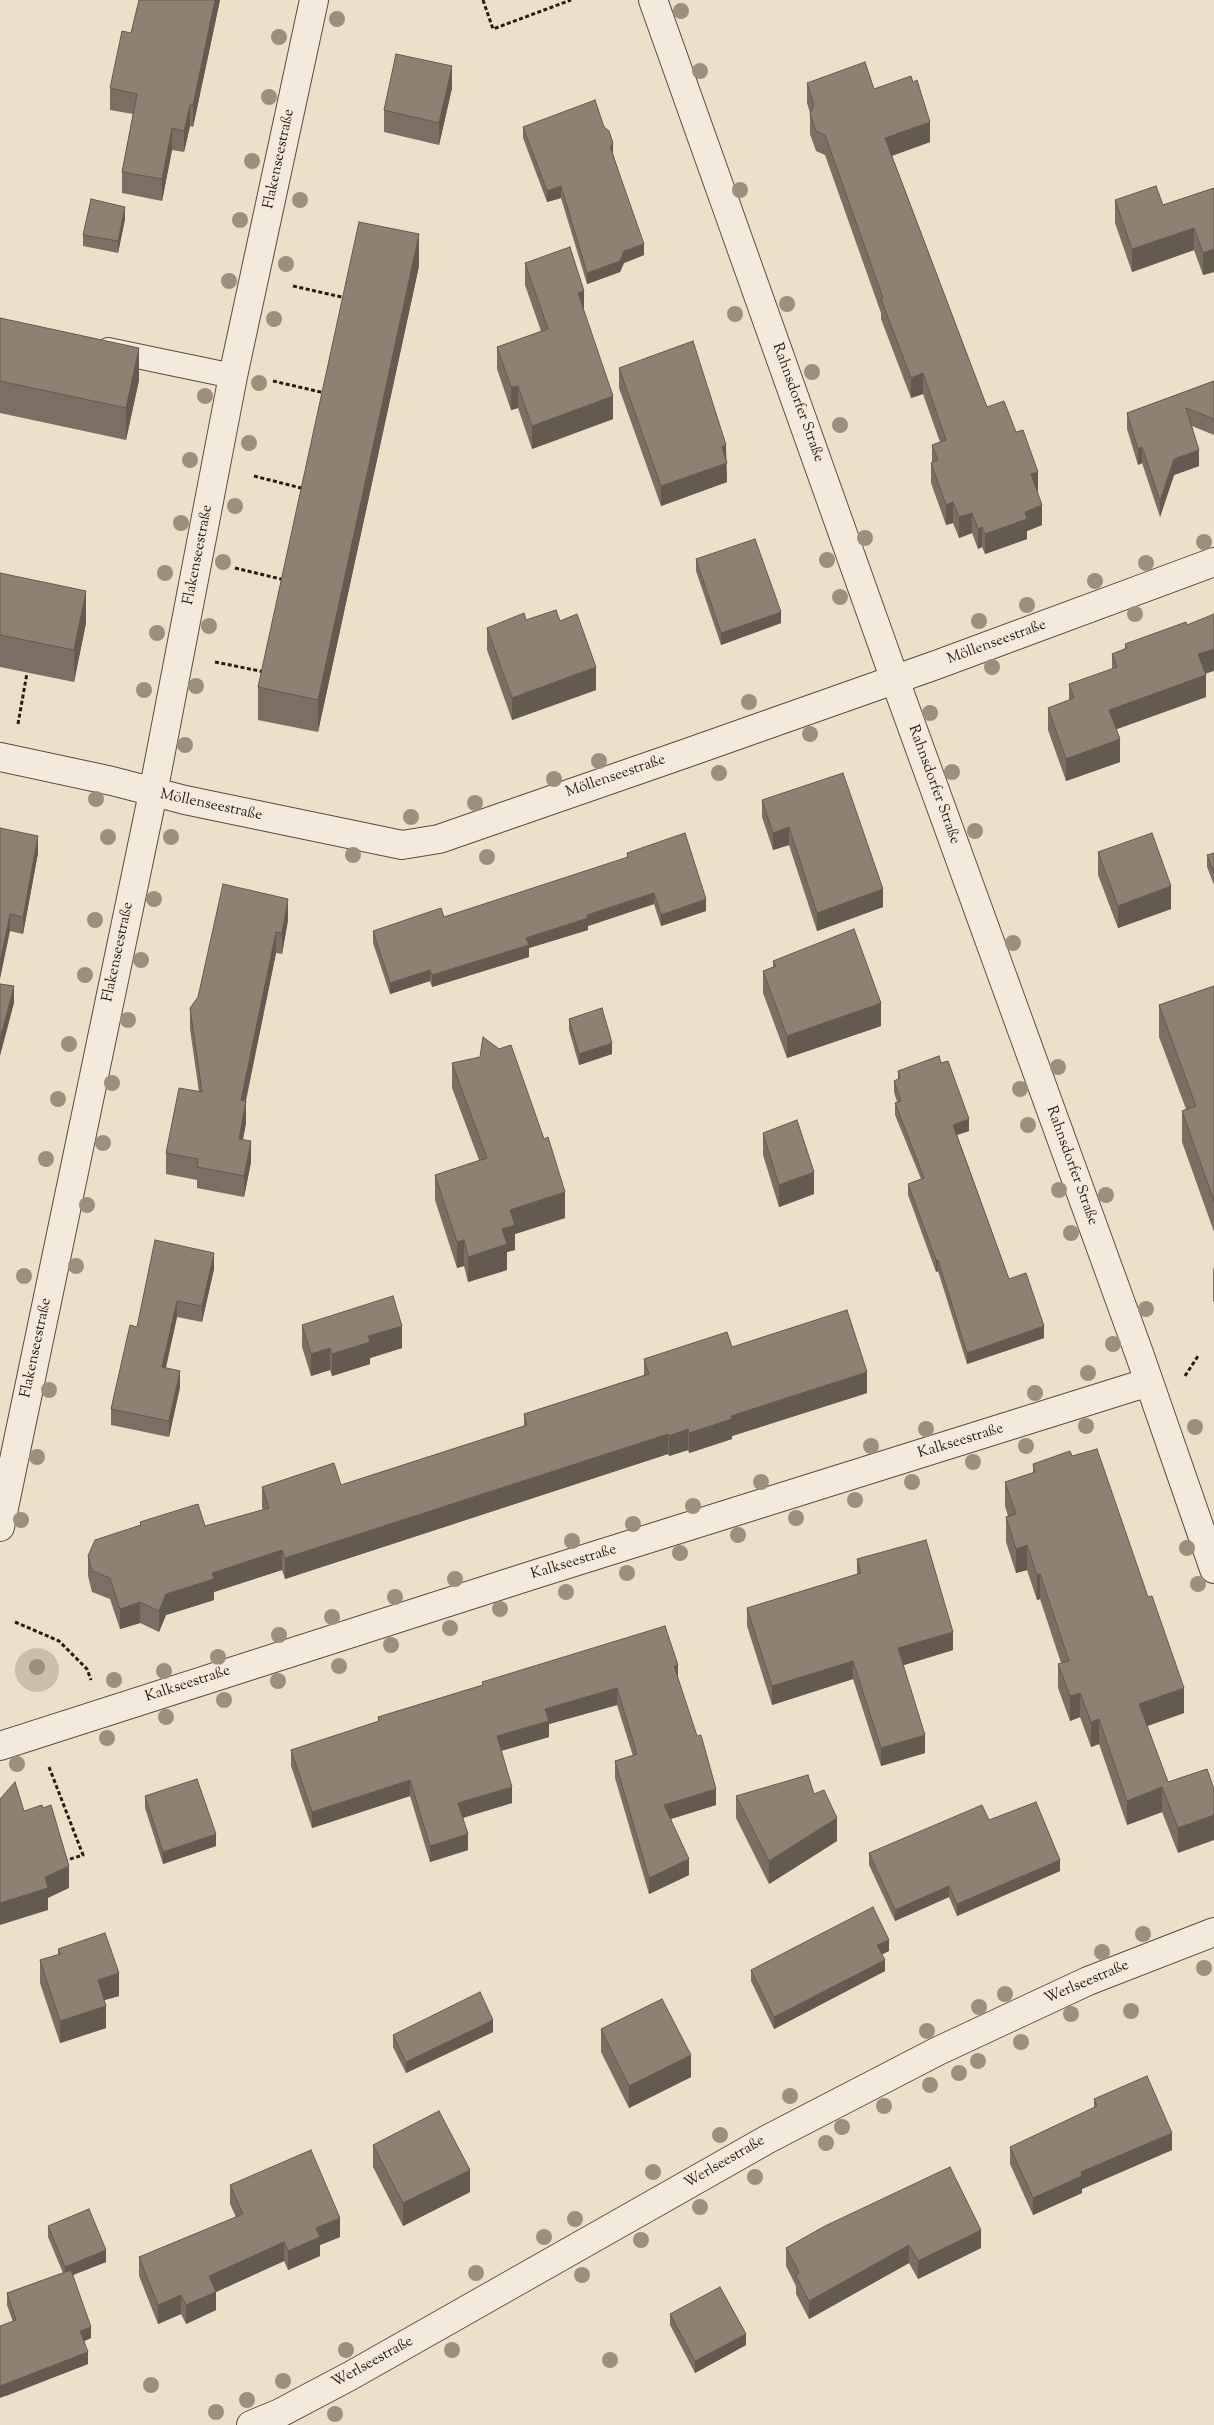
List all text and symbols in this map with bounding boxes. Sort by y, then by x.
street label: Flakenseestraße [261,107,299,211]
street label: Rahnsdorfer Straße [767,341,827,465]
street label: Flakenseestraße [180,503,218,607]
street label: Möllenseestraße [945,617,1049,669]
street label: Rahnsdorfer Straße [903,723,963,847]
street label: Möllenseestraße [564,752,668,802]
street label: Möllenseestraße [158,786,264,826]
street label: Flakenseestraße [100,900,138,1004]
street label: Rahnsdorfer Straße [1041,1104,1101,1228]
street label: Flakenseestraße [18,1296,56,1400]
street label: Kalkseestraße [916,1420,1006,1464]
street label: Kalkseestraße [529,1541,619,1585]
street label: Kalkseestraße [143,1663,233,1707]
street label: Werlseestraße [1042,1957,1132,2009]
street label: Werlseestraße [681,2133,769,2193]
street label: Werlseestraße [329,2333,417,2393]

